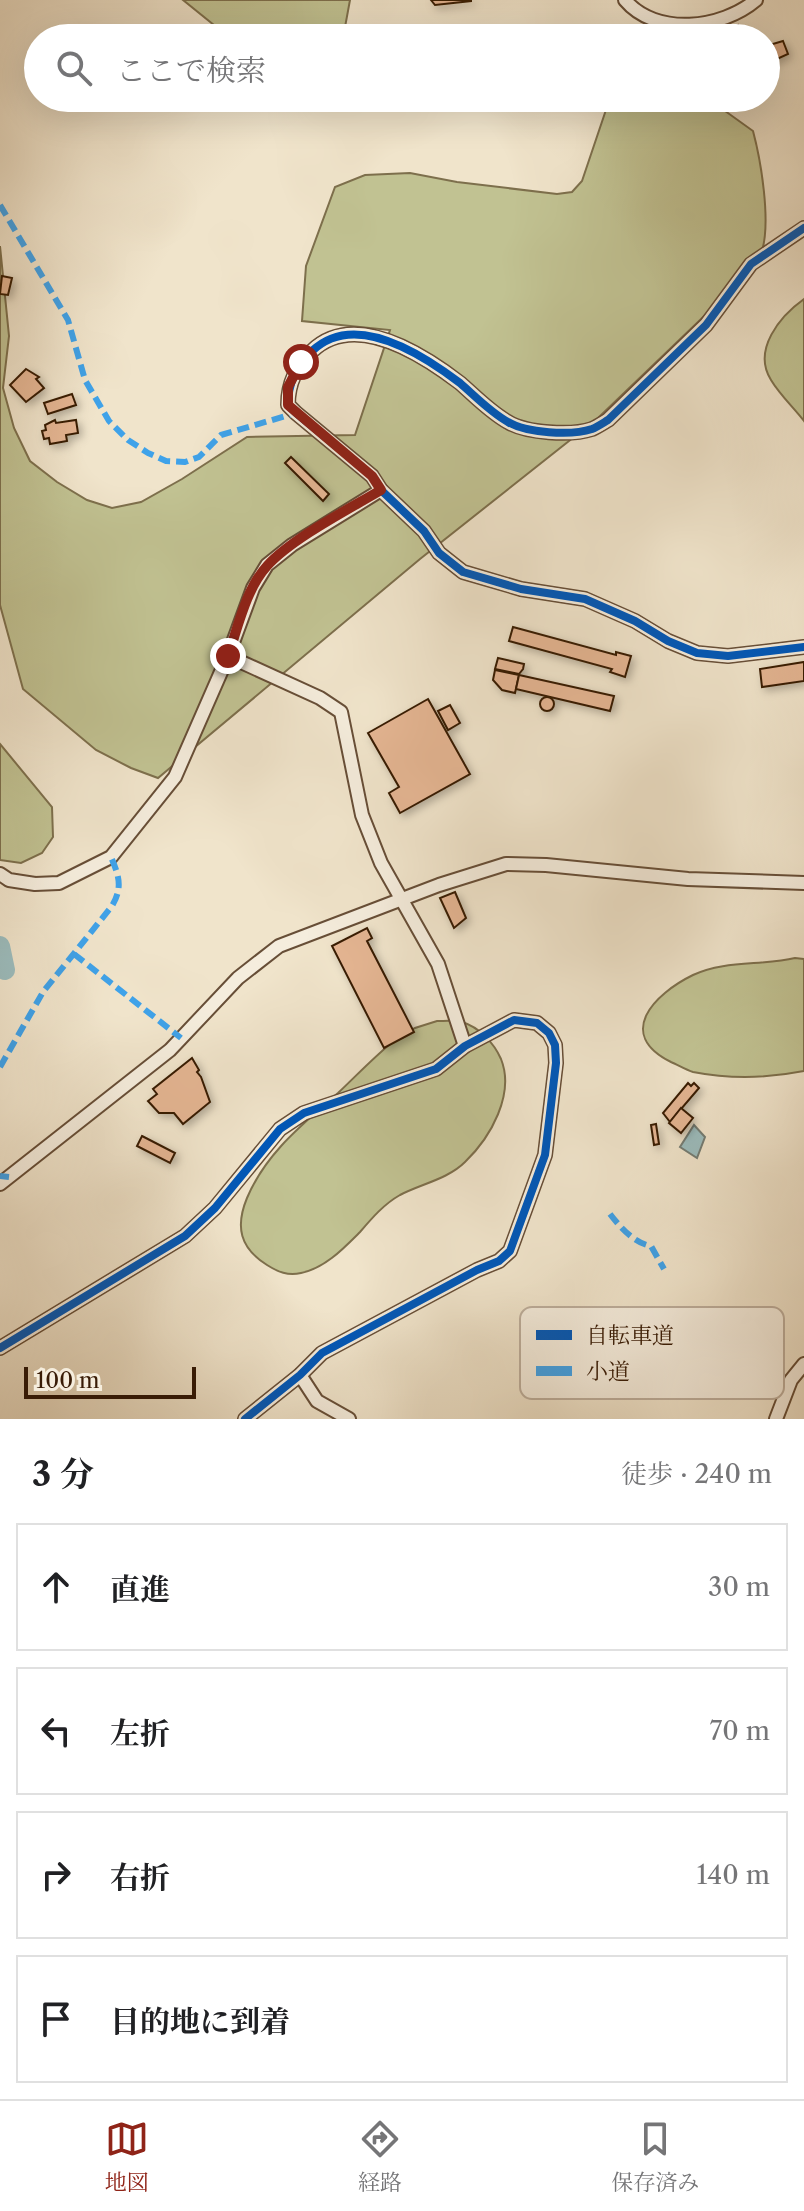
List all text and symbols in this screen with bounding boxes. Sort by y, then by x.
search box [24,24,780,112]
icon: search [52,46,96,90]
text: ここで検索 [116,52,266,89]
route start [283,344,319,380]
route end [210,638,246,674]
legend [520,1307,784,1399]
text: 自転車道 [586,1322,674,1349]
text: 小道 [586,1358,630,1385]
scale bar [24,1363,196,1399]
text: 100 m [36,1367,99,1394]
text: 3 分 [32,1453,94,1495]
text: 徒歩 · 240 m [621,1458,772,1490]
icon: ahead [34,1565,78,1609]
text: 直進 [110,1571,170,1608]
text: 30 m [708,1571,770,1603]
icon: left [34,1709,78,1753]
text: 左折 [110,1715,170,1752]
text: 70 m [710,1715,770,1747]
icon: right [34,1853,78,1897]
text: 右折 [110,1859,170,1896]
text: 140 m [696,1859,770,1891]
icon: arrive [34,1997,78,2041]
text: 目的地に到着 [110,2003,290,2040]
tab: 地図 [105,2117,149,2196]
tab: 経路 [358,2117,402,2196]
tab: 保存済み [611,2117,699,2196]

